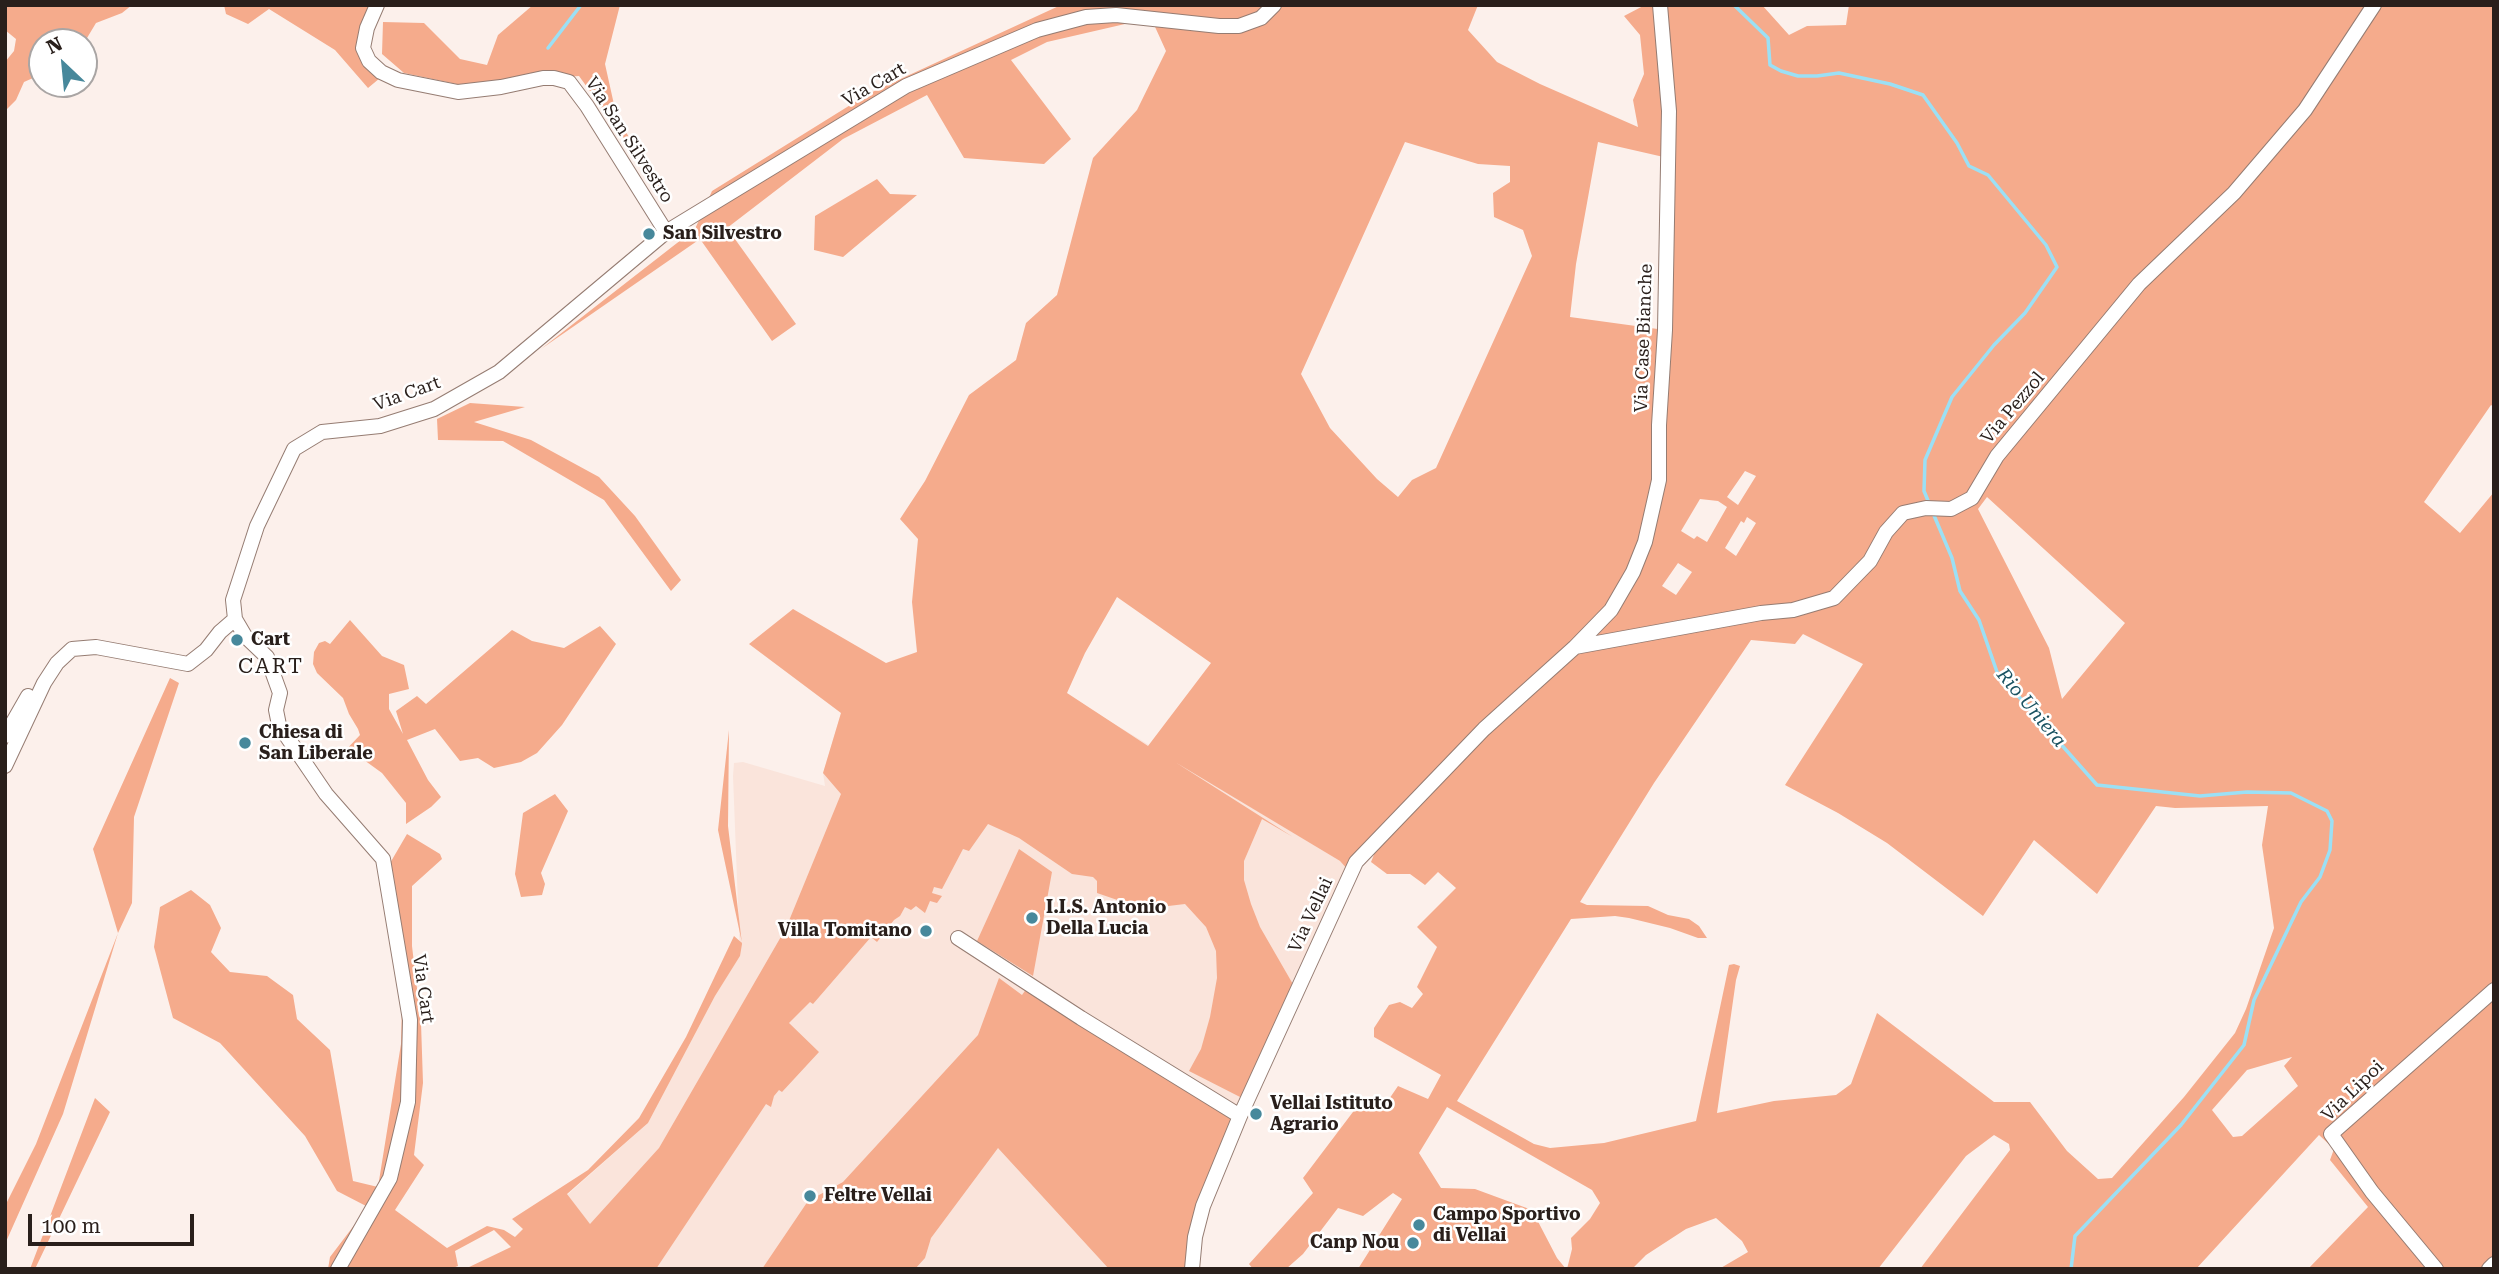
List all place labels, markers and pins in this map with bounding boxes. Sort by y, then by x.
place label: San Silvestro [663,223,782,245]
marker: San Silvestro [641,226,657,242]
place label: Cart [251,629,290,651]
marker: Cart [229,632,245,648]
place label: Chiesa di San Liberale [259,722,373,764]
marker: Chiesa di San Liberale [237,735,253,751]
place label: I.I.S. Antonio Della Lucia [1046,897,1166,940]
marker: I.I.S. Antonio Della Lucia [1024,910,1040,926]
place label: Villa Tomitano [778,920,912,942]
marker: Villa Tomitano [918,923,934,939]
place label: Vellai Istituto Agrario [1270,1093,1393,1136]
marker: Vellai Istituto Agrario [1248,1106,1264,1122]
place label: Feltre Vellai [824,1185,932,1207]
marker: Feltre Vellai [802,1188,818,1204]
place label: Campo Sportivo di Vellai [1433,1204,1581,1246]
marker: Campo Sportivo di Vellai [1411,1217,1427,1233]
place label: Canp Nou [1310,1232,1399,1254]
marker: Canp Nou [1405,1235,1421,1251]

